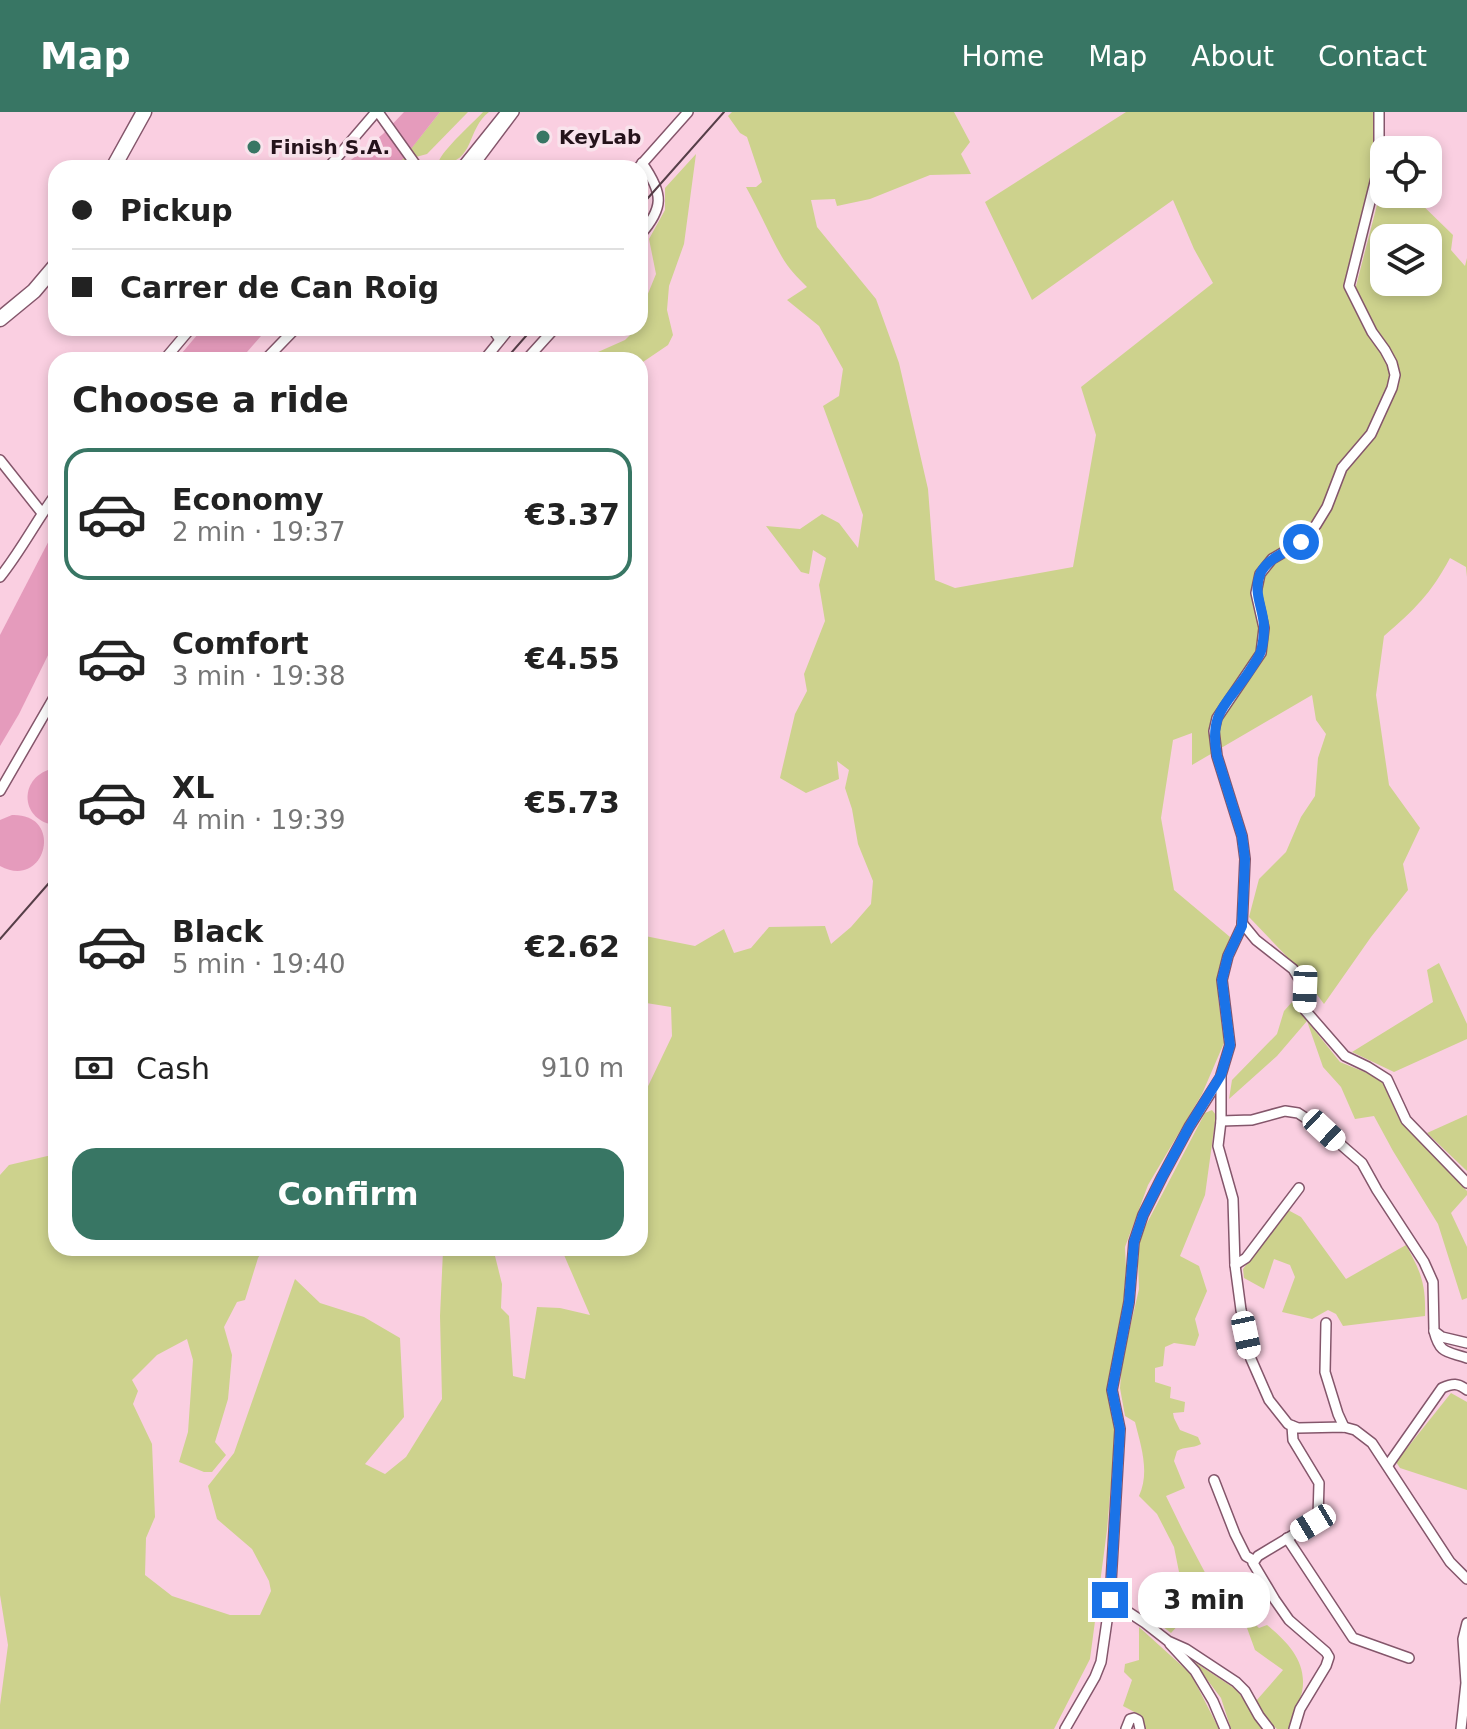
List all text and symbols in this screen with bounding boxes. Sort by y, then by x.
text: Map [40,34,131,78]
text: Home [961,40,1044,73]
text: Map [1088,40,1147,73]
text: About [1191,40,1274,73]
text: Contact [1318,40,1427,73]
place label: KeyLab [559,125,641,149]
marker: KeyLab [534,128,552,146]
place label: Finish S.A. [270,135,390,159]
map controls [1370,136,1442,296]
button: locate [1370,136,1442,208]
marker: Finish S.A. [245,138,263,156]
text: Pickup [120,193,233,228]
button: layers [1370,224,1442,296]
text: Carrer de Can Roig [120,270,439,305]
text: Choose a ride [72,379,349,420]
icon: car [76,478,148,550]
text: Economy [172,482,324,517]
text: €3.37 [525,497,620,532]
text: 2 min · 19:37 [172,517,346,547]
route start [1283,524,1319,560]
icon: car [76,622,148,694]
text: Comfort [172,626,309,661]
text: €4.55 [525,641,620,676]
text: 3 min · 19:38 [172,661,346,691]
icon: car [76,766,148,838]
text: XL [172,770,214,805]
text: €5.73 [525,785,620,820]
text: 4 min · 19:39 [172,805,346,835]
icon: car [76,910,148,982]
text: Black [172,914,263,949]
text: €2.62 [525,929,620,964]
text: 5 min · 19:40 [172,949,346,979]
car [1292,965,1318,1013]
icon: cash [72,1046,116,1090]
text: Cash [136,1051,210,1086]
text: 910 m [541,1053,624,1083]
car [1298,1105,1350,1155]
button: Confirm [72,1148,624,1240]
car [1229,1309,1263,1361]
car [1286,1500,1340,1546]
callout: 3 min [1138,1572,1270,1628]
route end [1092,1582,1128,1618]
text: 3 min [1163,1585,1245,1615]

